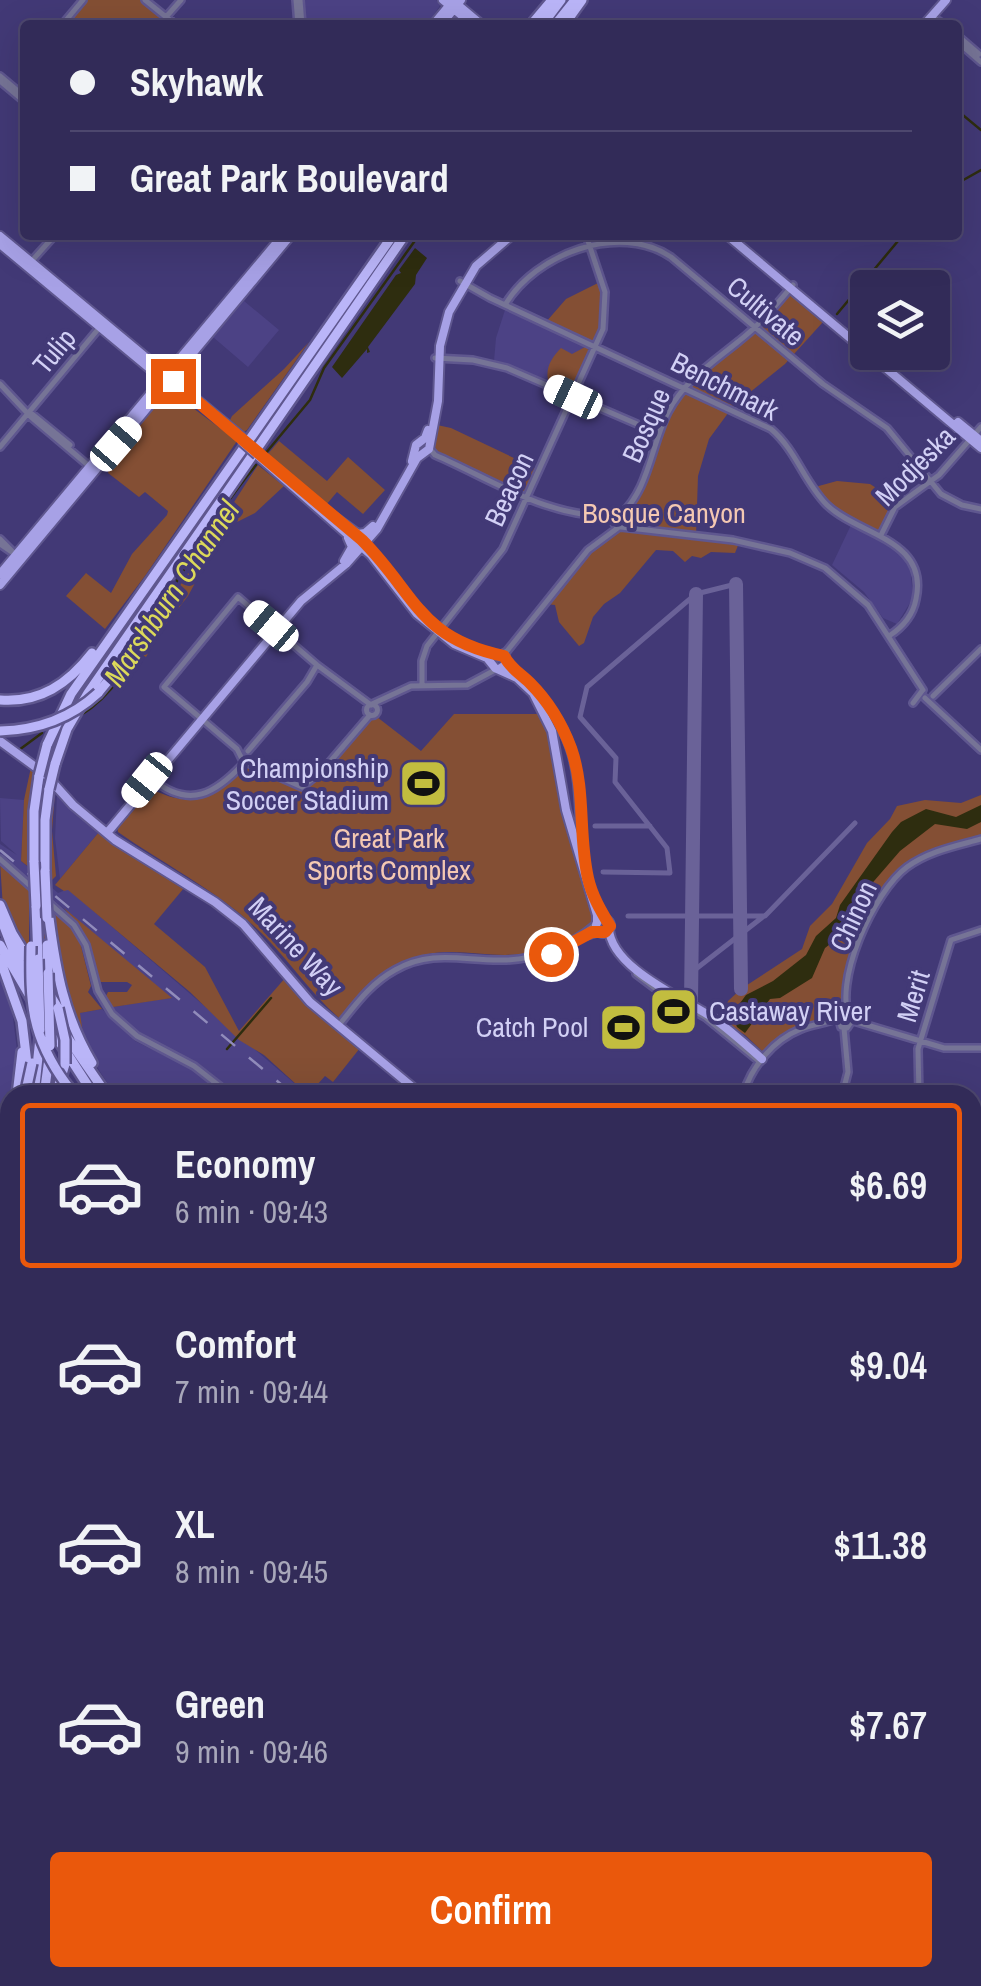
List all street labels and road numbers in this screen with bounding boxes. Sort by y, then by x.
street label: Cultivate [719,267,813,355]
street label: Tulip [24,320,84,382]
street label: Benchmark [665,343,786,430]
street label: Bosque [613,382,679,468]
street label: Modjeska [867,418,963,514]
street label: Beacon [475,446,543,532]
street label: Chinon [820,874,886,958]
street label: Marine Way [240,888,352,1004]
street label: Merit [887,965,939,1027]

